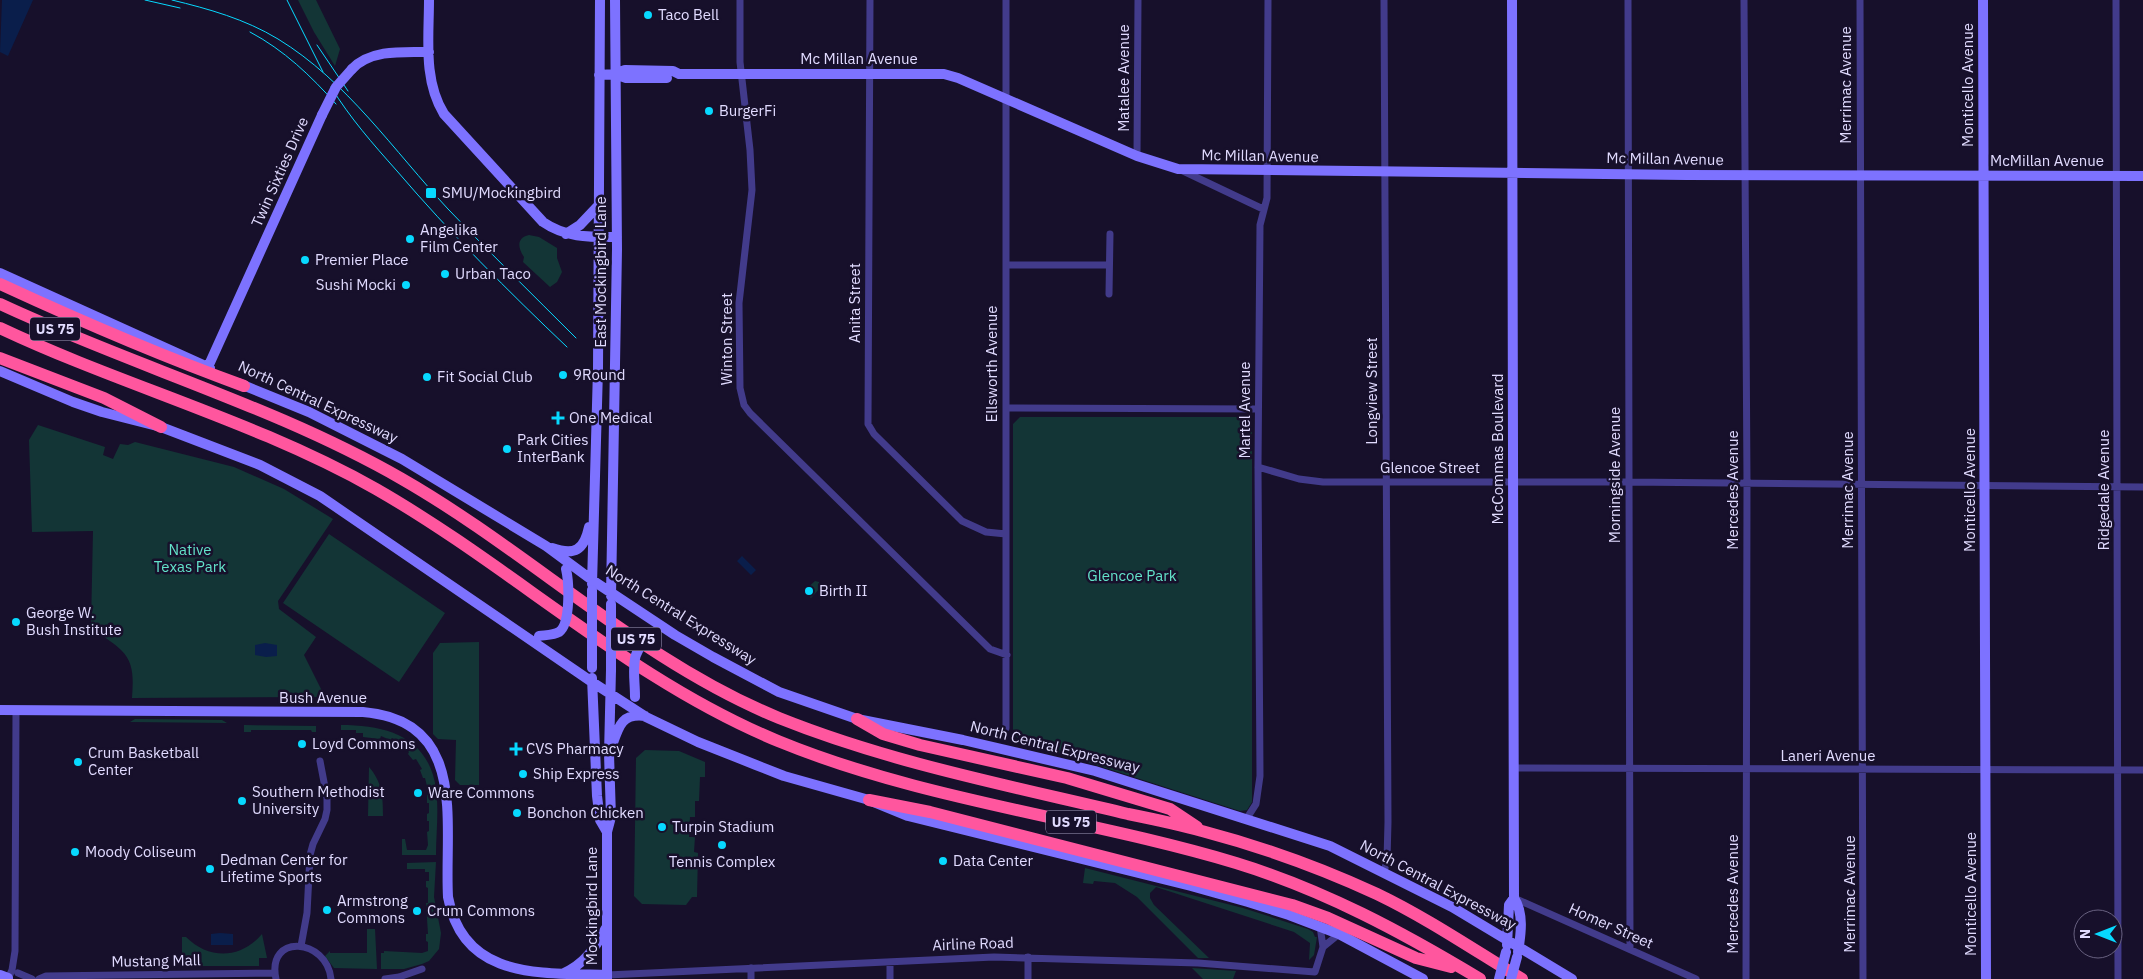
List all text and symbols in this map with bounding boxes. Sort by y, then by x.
place label: Taco Bell [658,5,719,24]
marker: Taco Bell [642,9,654,21]
street label: Monticello Avenue [1958,23,1977,147]
street label: Matalee Avenue [1114,24,1133,132]
street label: Merrimac Avenue [1836,26,1855,144]
street label: Mc Millan Avenue [800,49,918,68]
place label: BurgerFi [719,101,776,120]
marker: BurgerFi [703,105,715,117]
street label: Twin Sixties Drive [247,114,312,230]
street label: Mc Millan Avenue [1201,145,1319,166]
street label: Mc Millan Avenue [1606,148,1724,169]
street label: McMillan Avenue [1990,151,2104,170]
place label: SMU/Mockingbird [442,183,561,202]
marker: SMU/Mockingbird [424,186,438,200]
street label: East Mockingbird Lane [591,196,610,348]
place label: Angelika Film Center [420,220,498,256]
marker: Angelika Film Center [404,233,416,245]
place label: Premier Place [315,250,409,269]
marker: Premier Place [299,254,311,266]
street label: Anita Street [845,263,864,343]
place label: Urban Taco [455,264,531,283]
marker: Urban Taco [439,268,451,280]
place label: Sushi Mocki [316,275,396,294]
marker: Sushi Mocki [400,279,412,291]
street label: Winton Street [717,293,736,385]
street label: Ellsworth Avenue [982,306,1001,422]
road number: US 75 [30,318,80,340]
street label: Longview Street [1362,337,1381,445]
street label: North Central Expressway [235,356,402,447]
street label: Martel Avenue [1235,362,1254,458]
place label: 9Round [573,365,626,384]
place label: Fit Social Club [437,367,533,386]
marker: 9Round [557,369,569,381]
marker: Fit Social Club [421,371,433,383]
street label: McCommas Boulevard [1488,374,1507,524]
street label: Morningside Avenue [1605,407,1624,543]
place label: One Medical [569,408,652,427]
marker: One Medical [551,411,565,425]
street label: Monticello Avenue [1960,428,1979,552]
place label: Park Cities InterBank [517,430,589,466]
street label: Mercedes Avenue [1723,430,1742,550]
street label: Ridgedale Avenue [2094,430,2113,550]
street label: Merrimac Avenue [1838,431,1857,549]
marker: Park Cities InterBank [501,443,513,455]
street label: Glencoe Street [1380,458,1480,477]
park label: Native Texas Park [154,540,226,576]
street label: North Central Expressway [602,560,761,669]
park label: Glencoe Park [1087,566,1177,585]
place label: Birth II [819,581,867,600]
marker: Birth II [803,585,815,597]
place label: George W. Bush Institute [26,603,122,639]
marker: George W. Bush Institute [10,616,22,628]
road number: US 75 [611,628,661,650]
street label: Bush Avenue [279,688,367,707]
street label: North Central Expressway [968,716,1142,777]
place label: Loyd Commons [312,734,415,753]
marker: Loyd Commons [296,738,308,750]
place label: CVS Pharmacy [526,739,624,758]
place label: Crum Basketball Center [88,743,199,779]
marker: CVS Pharmacy [510,743,522,755]
street label: Laneri Avenue [1780,746,1876,765]
marker: Crum Basketball Center [72,756,84,768]
place label: Ship Express [533,764,619,783]
marker: Ship Express [517,768,529,780]
place label: Southern Methodist University [252,782,385,818]
place label: Ware Commons [428,783,535,802]
marker: Ware Commons [412,787,424,799]
marker: Southern Methodist University [236,795,248,807]
place label: Bonchon Chicken [527,803,644,822]
marker: Bonchon Chicken [511,807,523,819]
road number: US 75 [1046,810,1096,834]
place label: Turpin Stadium [672,817,774,836]
marker: Turpin Stadium [656,821,668,833]
street label: Monticello Avenue [1961,832,1980,956]
street label: Mercedes Avenue [1723,834,1742,954]
street label: North Central Expressway [1357,835,1520,934]
street label: Merrimac Avenue [1840,835,1859,953]
marker: Tennis Complex [716,839,728,851]
place label: Moody Coliseum [85,842,196,861]
marker: Moody Coliseum [69,846,81,858]
street label: Mockingbird Lane [582,847,601,965]
place label: Dedman Center for Lifetime Sports [220,850,348,886]
place label: Data Center [953,851,1033,870]
place label: Tennis Complex [669,852,776,871]
marker: Data Center [937,855,949,867]
marker: Dedman Center for Lifetime Sports [204,863,216,875]
place label: Armstrong Commons [337,891,408,927]
street label: Homer Street [1566,898,1656,953]
place label: Crum Commons [427,901,535,920]
marker: Armstrong Commons [321,904,333,916]
marker: Crum Commons [411,905,423,917]
north arrow [2073,909,2123,959]
text: N [2076,929,2094,939]
street label: Airline Road [932,933,1014,954]
street label: Mustang Mall [111,950,201,971]

